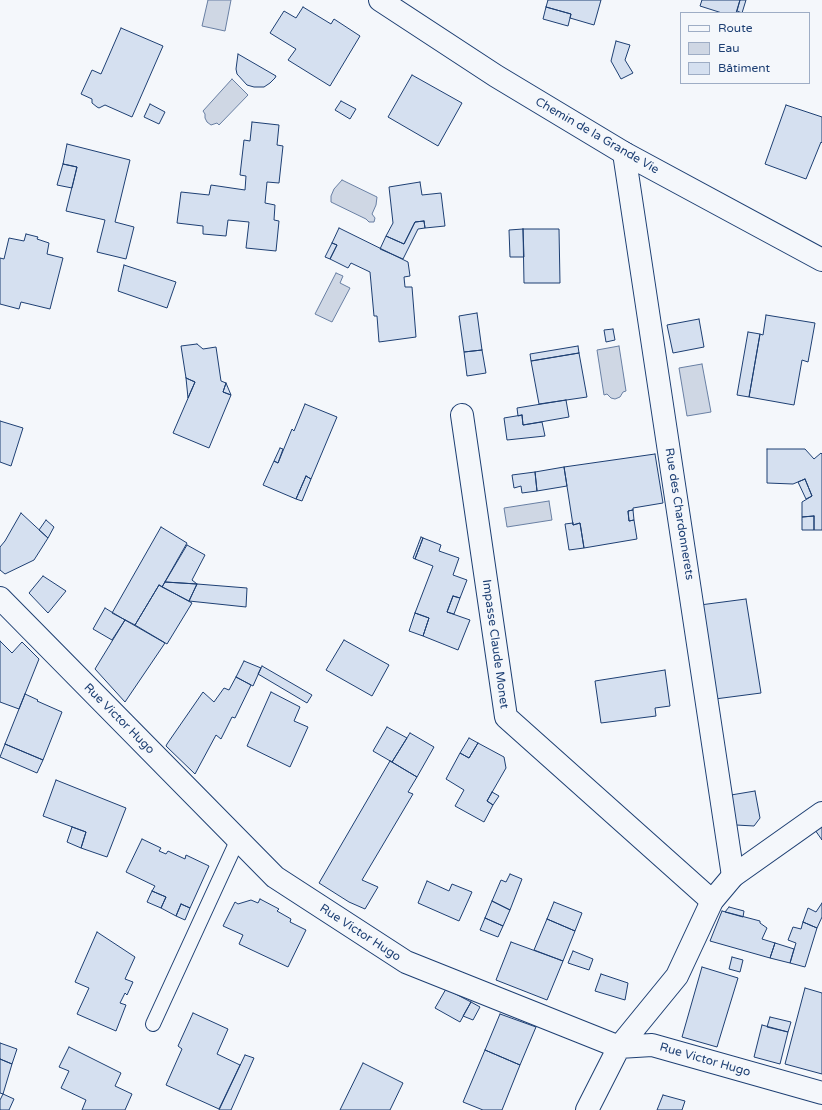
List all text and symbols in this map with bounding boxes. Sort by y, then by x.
legend [680,12,810,84]
text: Route [718,21,752,35]
text: Eau [718,41,740,55]
text: Bâtiment [718,61,770,75]
street label: Chemin de la Grande Vie [533,95,661,177]
street label: Rue des Chardonnerets [661,447,697,581]
street label: Impasse Claude Monet [479,578,511,710]
street label: Rue Victor Hugo [81,681,157,757]
street label: Rue Victor Hugo [317,901,403,965]
street label: Rue Victor Hugo [658,1040,752,1080]

